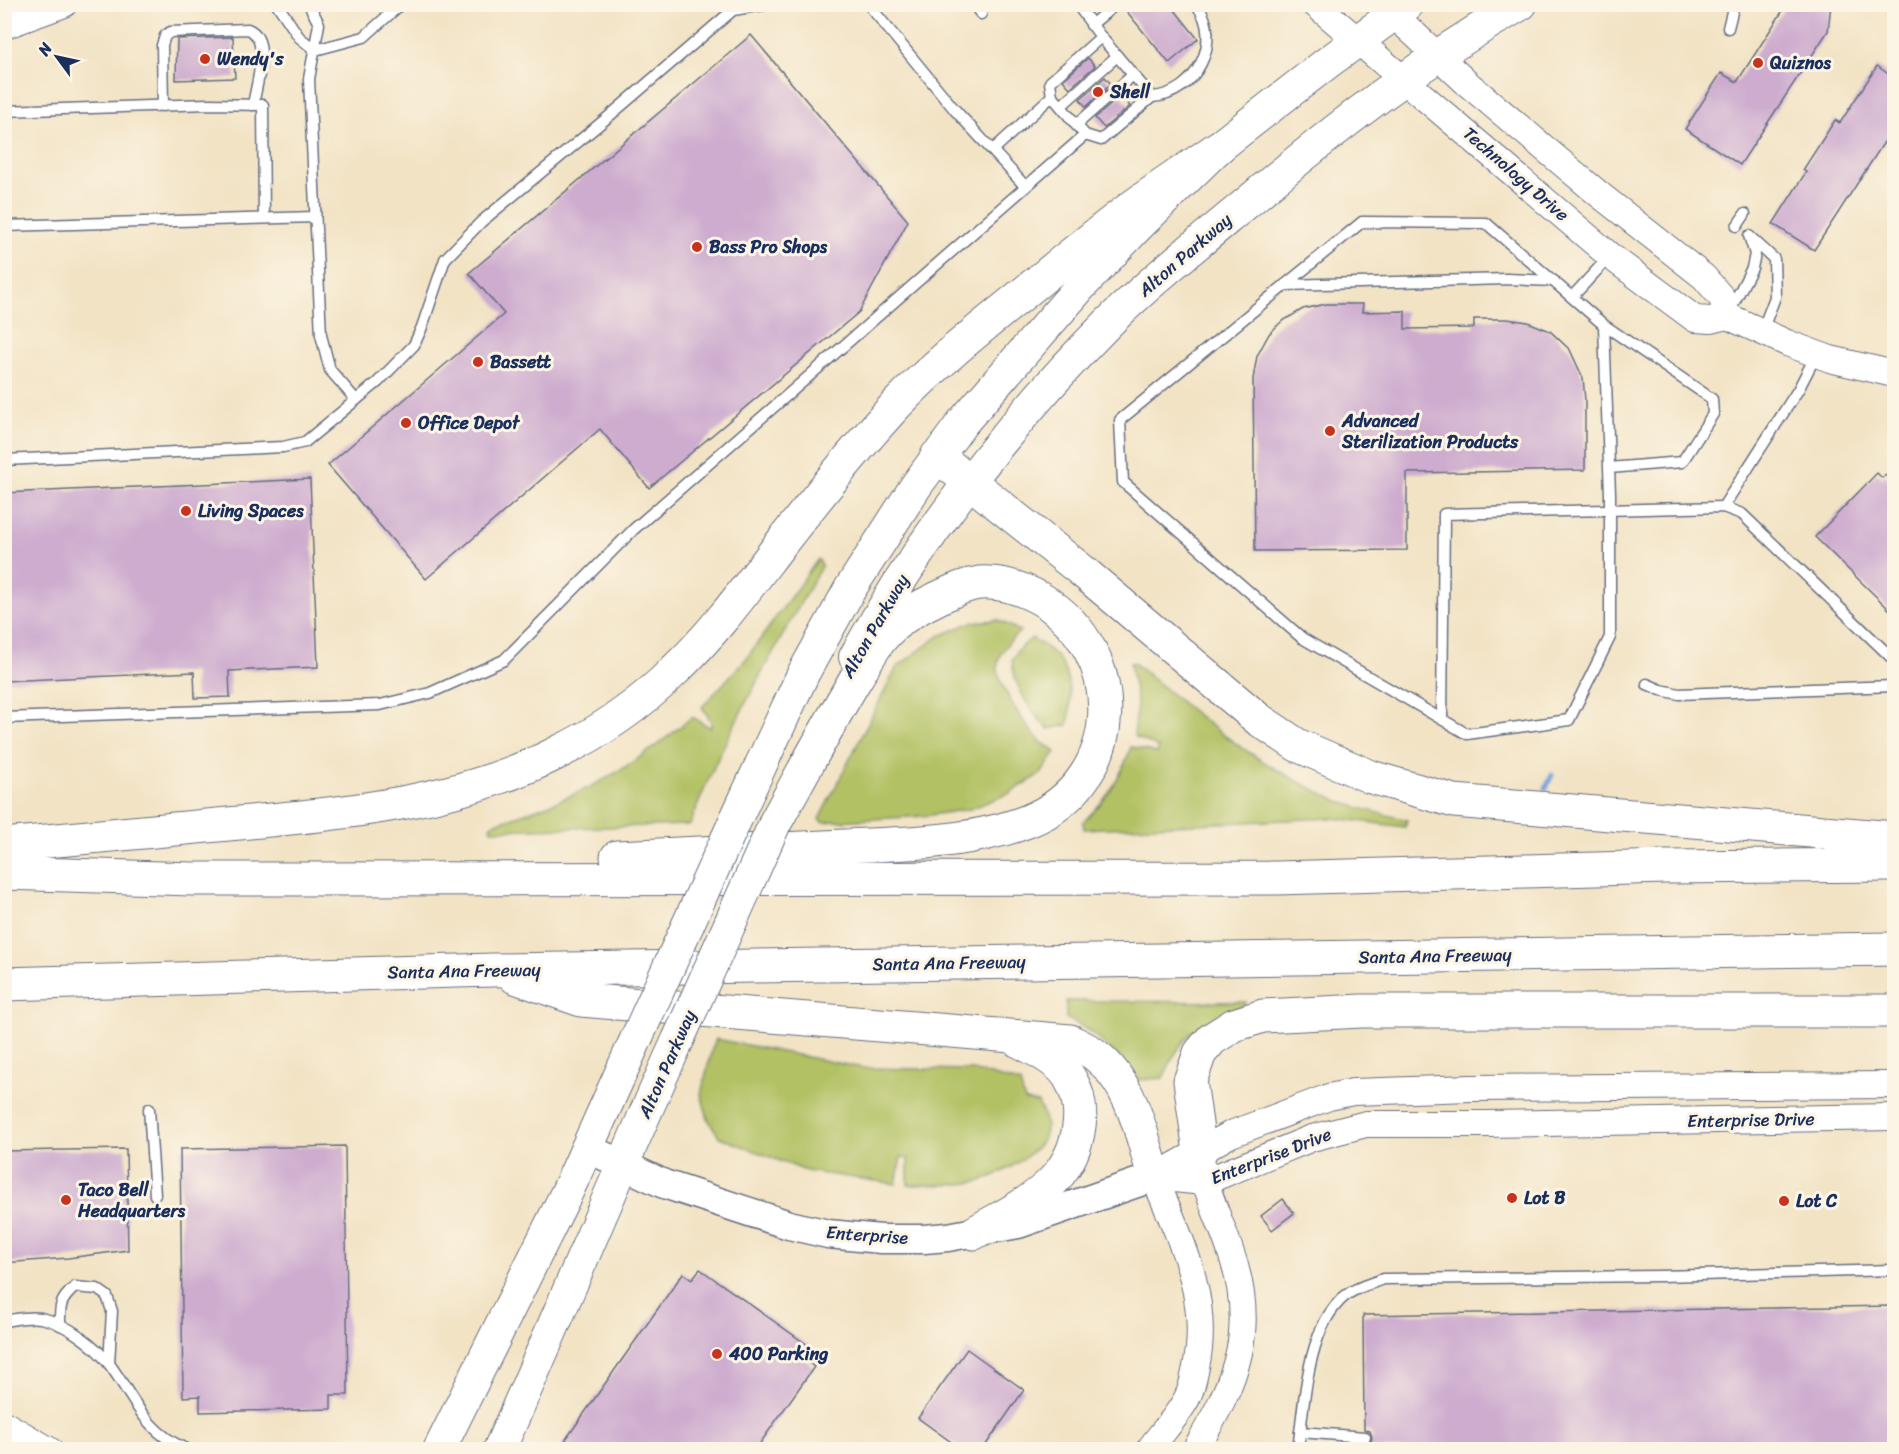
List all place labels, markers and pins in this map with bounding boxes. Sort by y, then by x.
place label: Wendy's [217,43,284,75]
place label: Quiznos [1770,47,1831,79]
marker: Wendy's [198,52,212,66]
marker: Quiznos [1751,56,1765,70]
place label: Shell [1109,76,1151,108]
marker: Shell [1091,85,1105,99]
place label: Bass Pro Shops [709,231,828,263]
marker: Bass Pro Shops [690,240,704,254]
place label: Bassett [490,346,551,378]
marker: Bassett [471,355,485,369]
place label: Advanced Sterilization Products [1341,405,1519,458]
place label: Office Depot [418,407,521,439]
marker: Office Depot [399,416,413,430]
marker: Advanced Sterilization Products [1323,424,1337,438]
place label: Living Spaces [198,495,304,527]
marker: Living Spaces [179,504,193,518]
place label: Taco Bell Headquarters [77,1174,186,1227]
place label: Lot B [1524,1182,1566,1214]
place label: Lot C [1796,1185,1838,1217]
marker: Lot B [1505,1191,1519,1205]
marker: Taco Bell Headquarters [59,1193,73,1207]
marker: Lot C [1777,1194,1791,1208]
place label: 400 Parking [728,1338,828,1370]
marker: 400 Parking [710,1347,724,1361]

